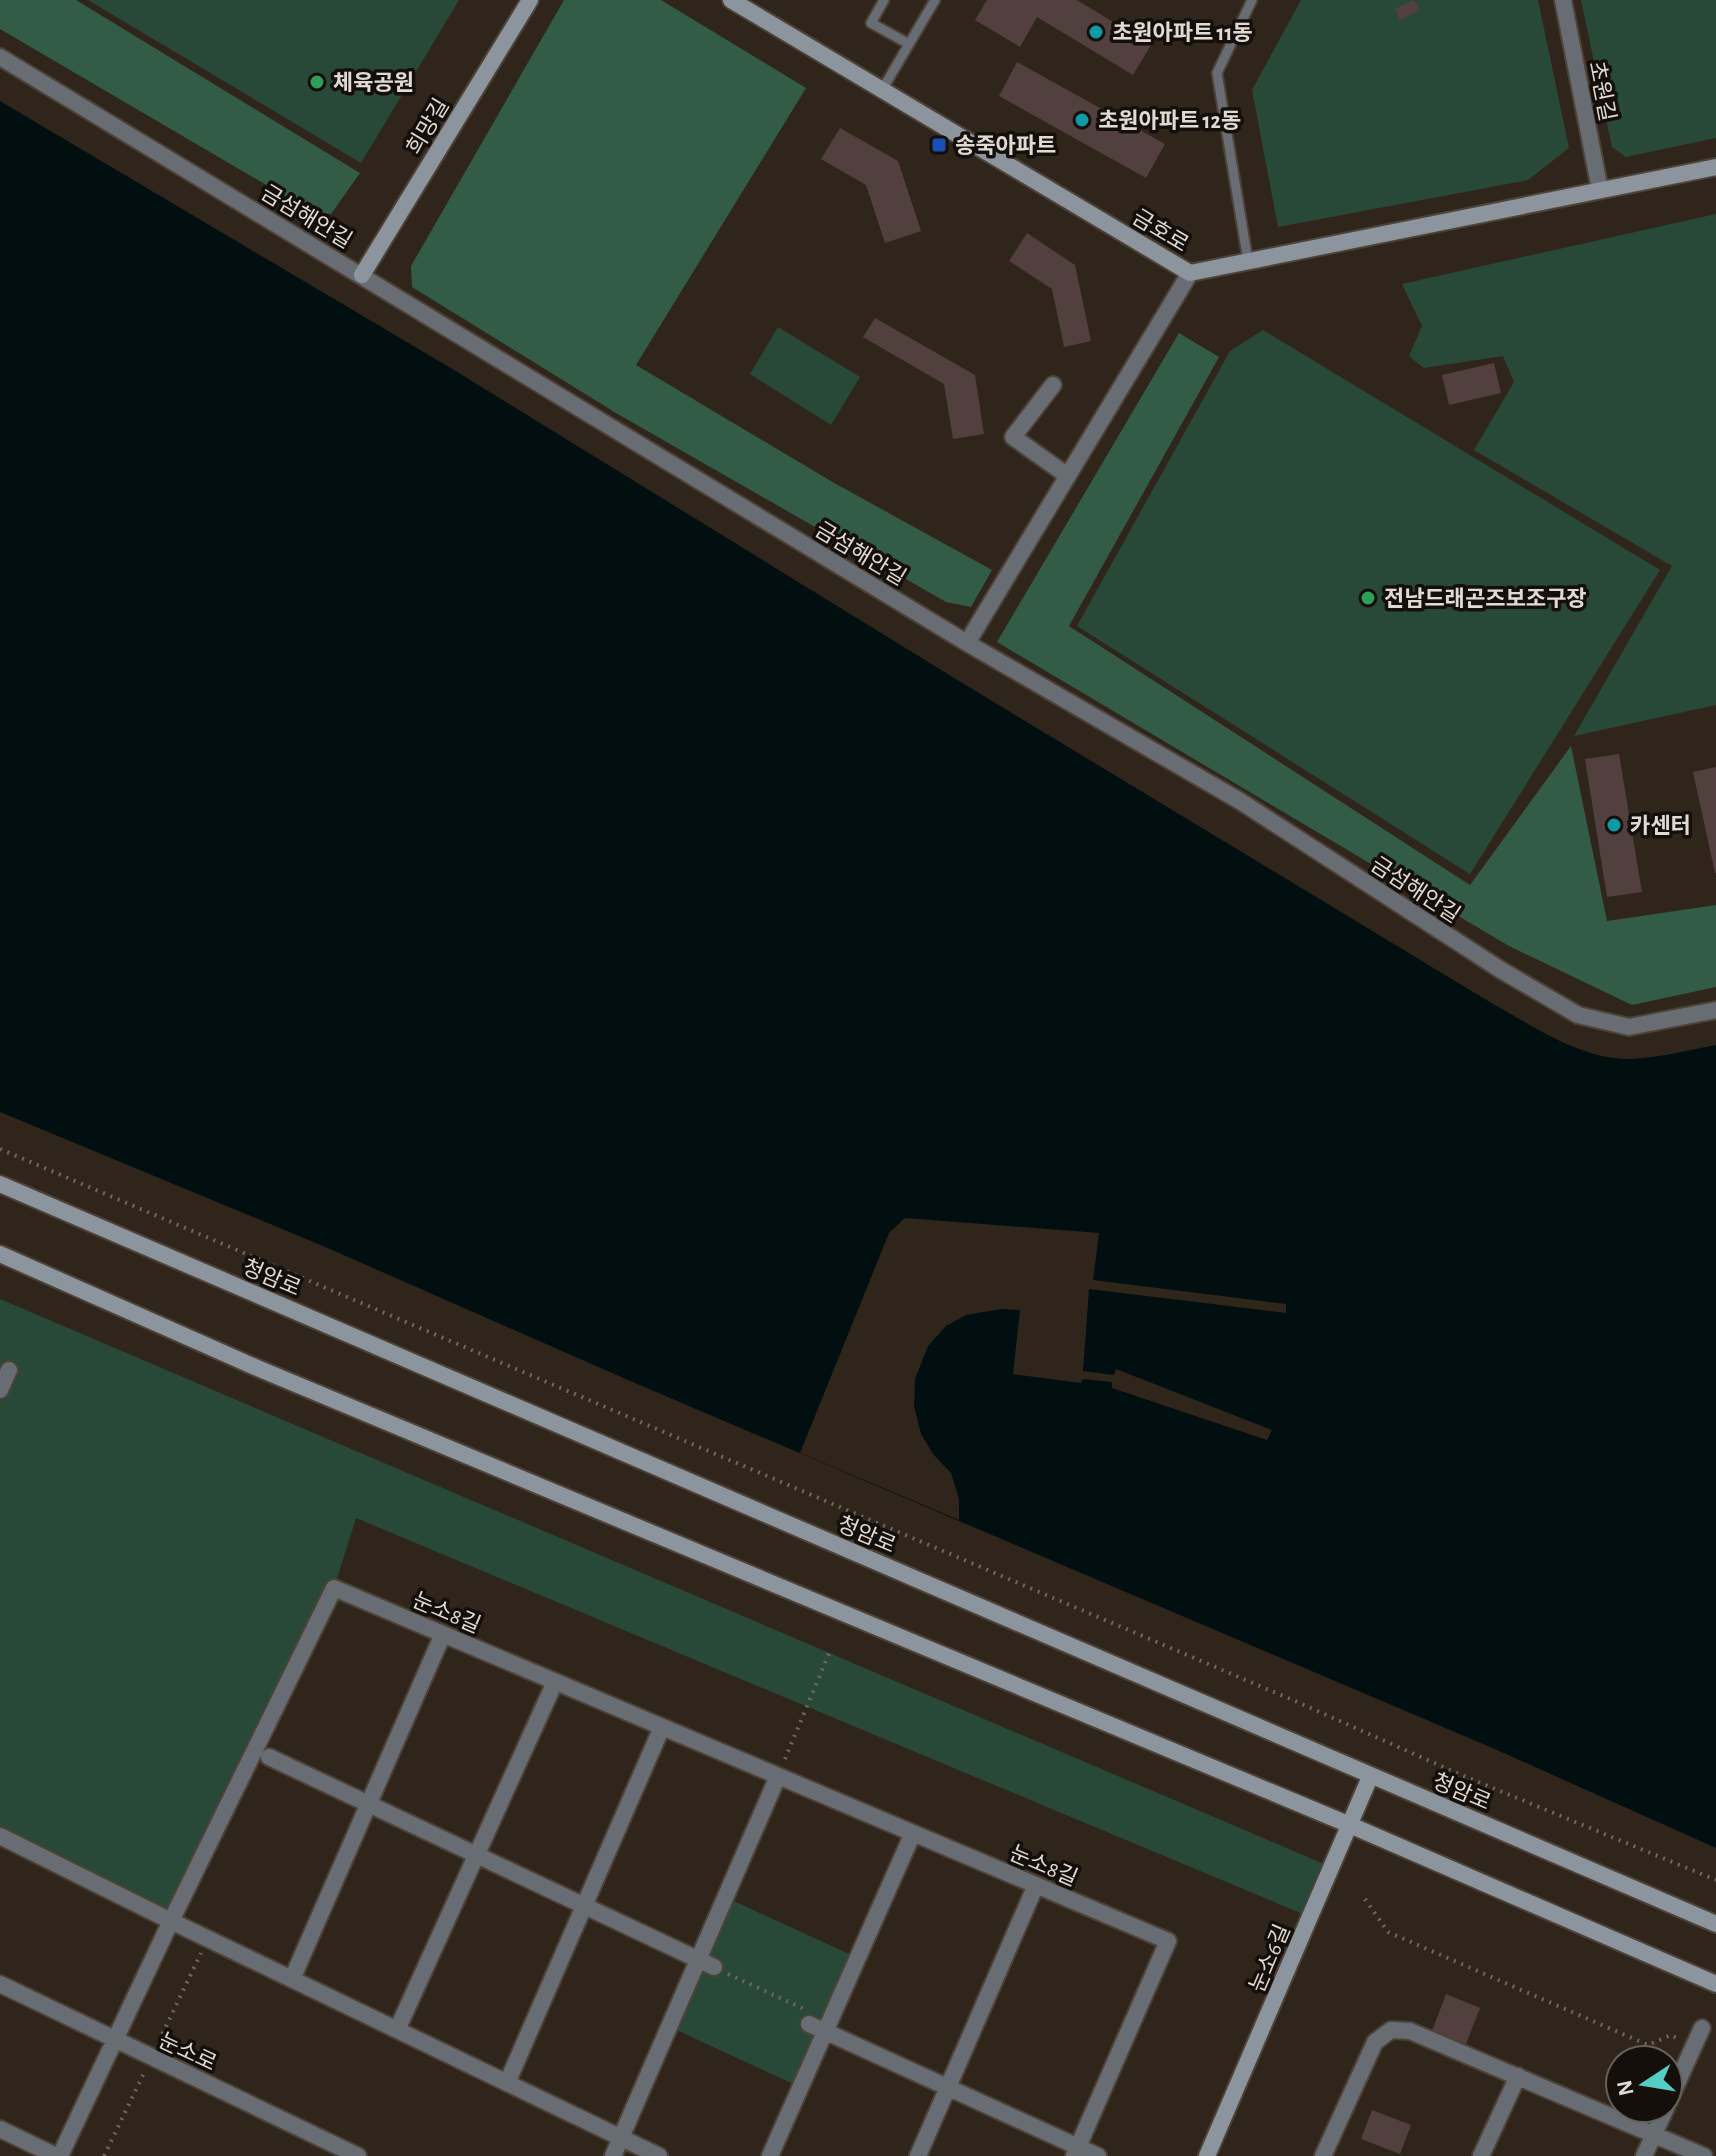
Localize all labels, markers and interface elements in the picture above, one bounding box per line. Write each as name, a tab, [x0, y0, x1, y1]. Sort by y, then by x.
place label: 초원아파트 11동	[1112, 21, 1253, 44]
marker: 초원아파트 11동	[1087, 23, 1105, 41]
street label: 초원길	[1585, 59, 1620, 123]
place label: 체육공원	[333, 71, 414, 94]
marker: 체육공원	[308, 73, 326, 91]
street label: 희망길	[402, 94, 453, 158]
place label: 초원아파트 12동	[1098, 109, 1241, 132]
marker: 초원아파트 12동	[1073, 111, 1091, 129]
place label: 송죽아파트	[955, 134, 1056, 157]
marker: 송죽아파트	[930, 136, 948, 154]
street label: 금섬해안길	[257, 181, 356, 252]
street label: 금호로	[1129, 206, 1192, 256]
street label: 금섬해안길	[811, 518, 910, 589]
place label: 전남드래곤즈보조구장	[1384, 587, 1586, 610]
marker: 전남드래곤즈보조구장	[1359, 589, 1377, 607]
place label: 카센터	[1630, 814, 1691, 837]
marker: 카센터	[1605, 816, 1623, 834]
street label: 금섬해안길	[1367, 852, 1464, 927]
street label: 청암로	[239, 1255, 304, 1300]
street label: 청암로	[834, 1512, 899, 1557]
street label: 눈소8길	[410, 1588, 484, 1637]
street label: 청암로	[1429, 1769, 1494, 1814]
street label: 눈소8길	[1007, 1841, 1081, 1890]
street label: 눈소6길	[1245, 1921, 1294, 1995]
street label: 눈소로	[155, 2029, 220, 2075]
north arrow	[1604, 2044, 1684, 2124]
text: N	[1613, 2078, 1638, 2098]

